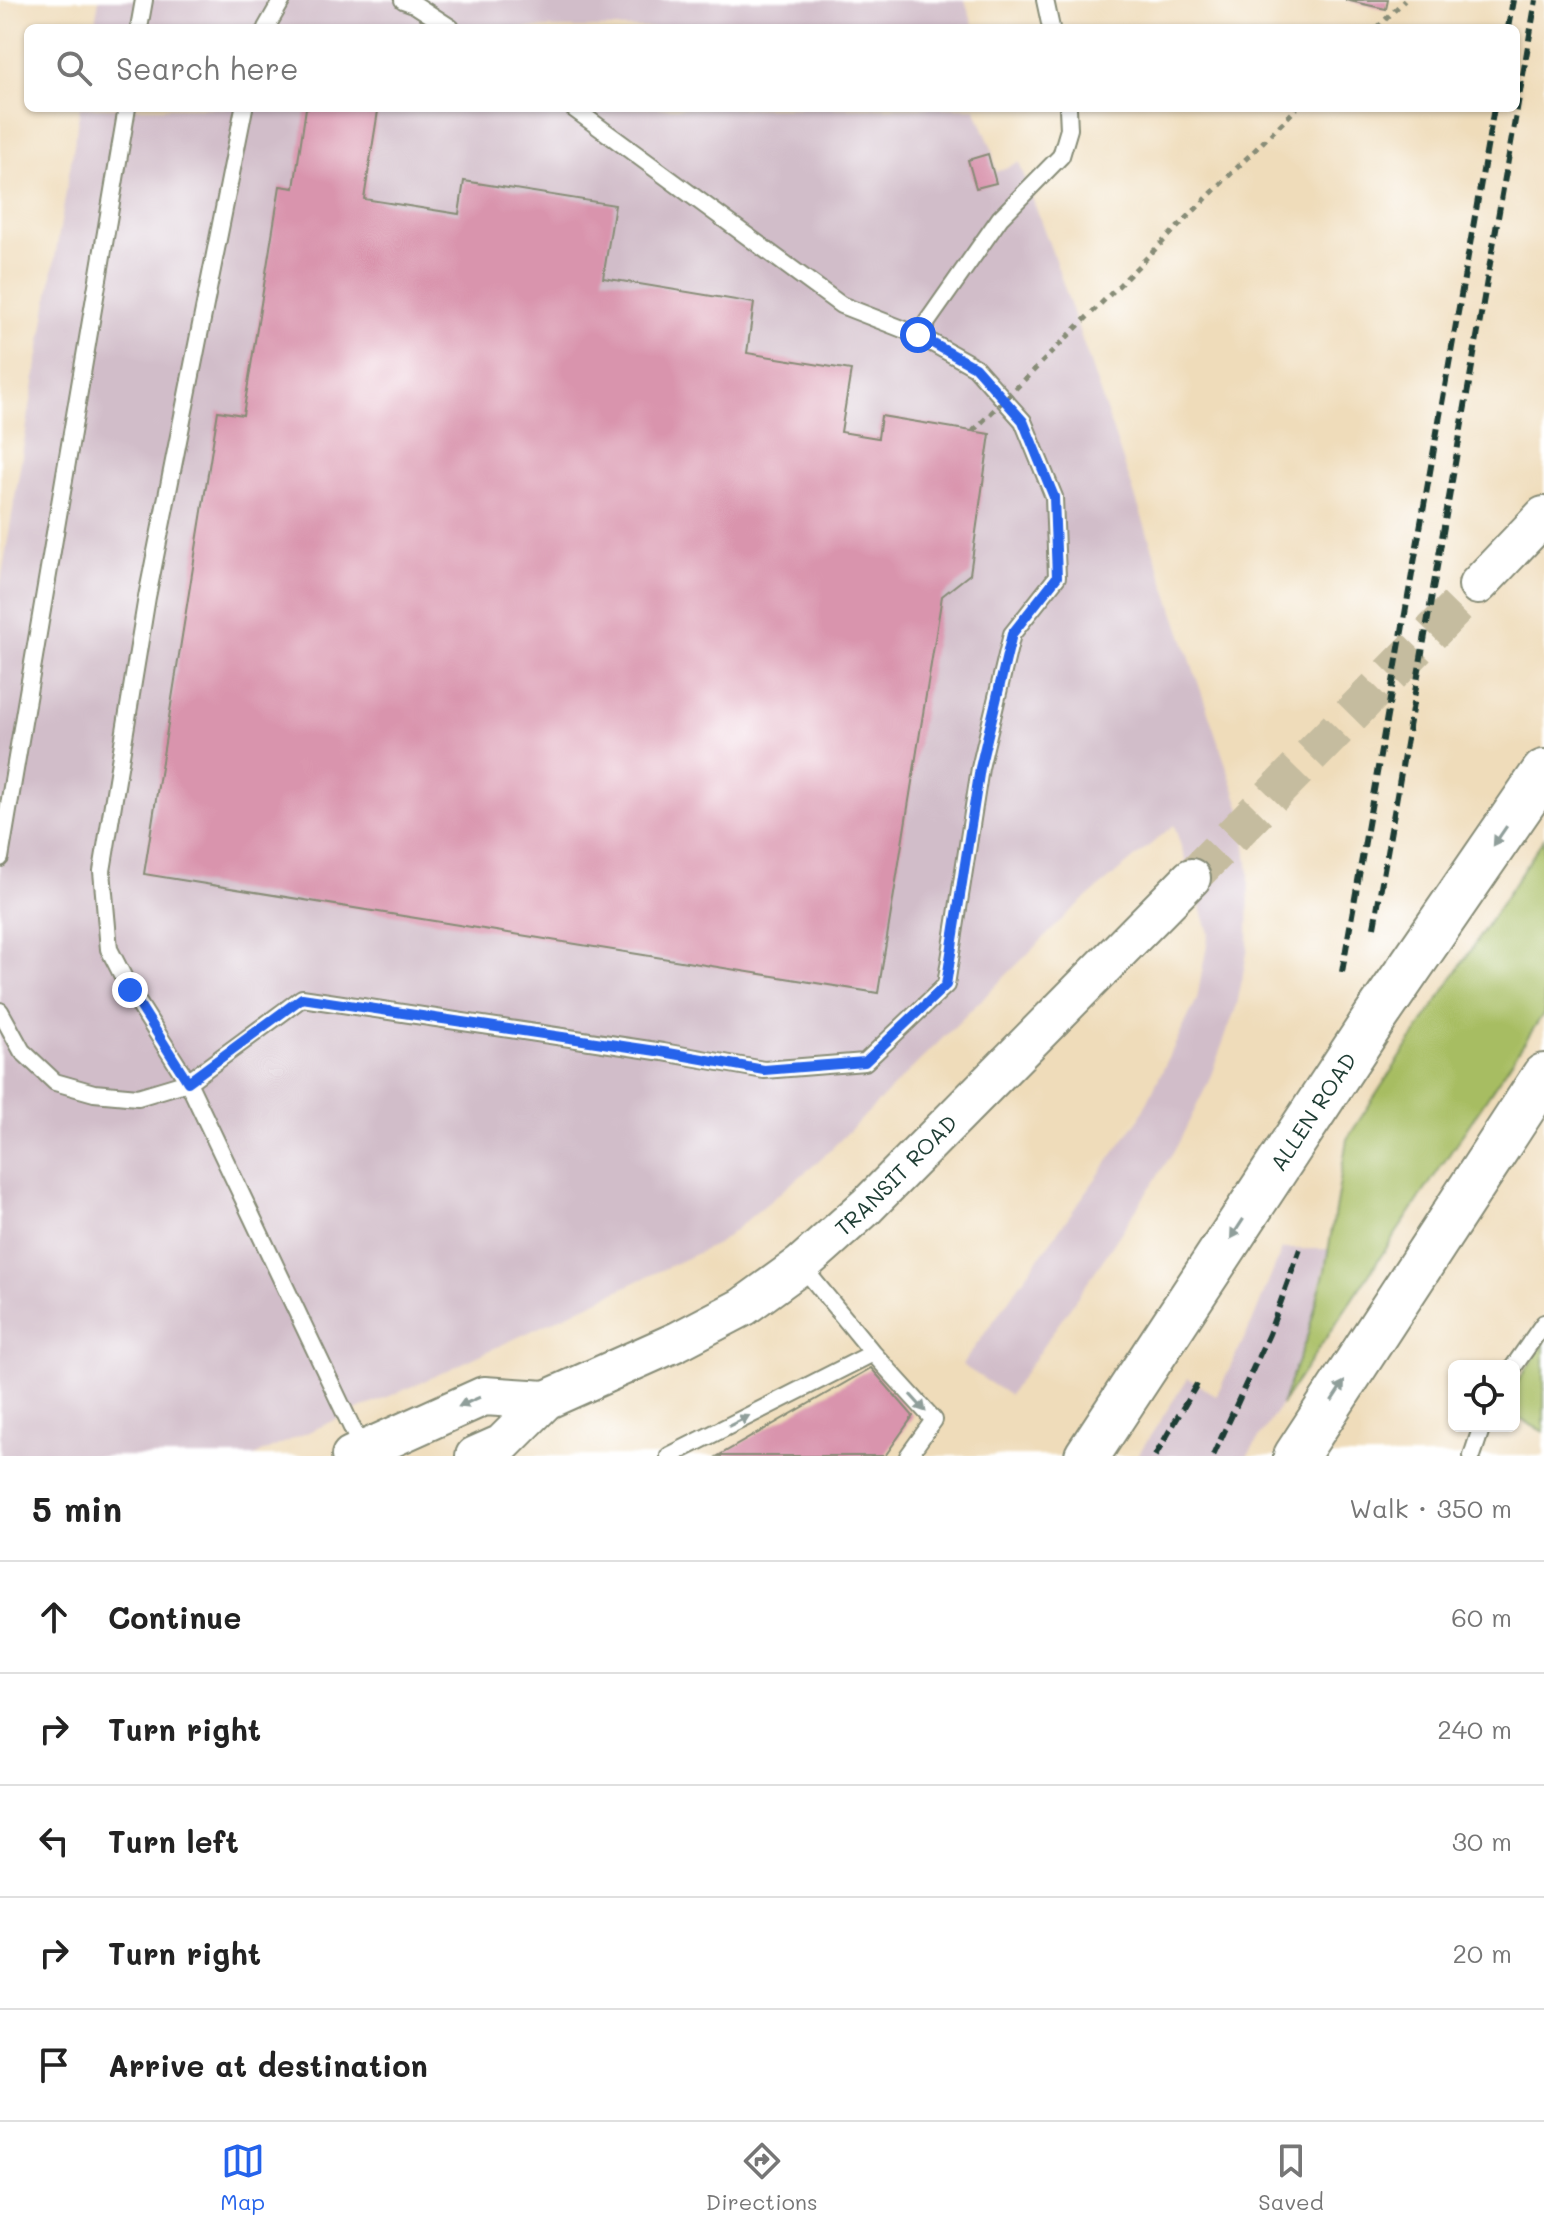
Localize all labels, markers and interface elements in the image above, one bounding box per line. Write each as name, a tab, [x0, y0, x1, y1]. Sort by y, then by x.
search box	[24, 24, 1520, 112]
icon: search	[52, 46, 96, 90]
text: Search here	[116, 48, 299, 88]
route start	[900, 317, 936, 353]
one-way arrow	[1493, 825, 1508, 847]
route end	[112, 972, 148, 1008]
street label: ALLEN ROAD	[1263, 1047, 1362, 1176]
street label: TRANSIT ROAD	[828, 1108, 963, 1242]
one-way arrow	[1230, 1218, 1245, 1239]
map controls	[1448, 1360, 1520, 1432]
button: locate	[1448, 1360, 1520, 1432]
one-way arrow	[1331, 1380, 1346, 1401]
one-way arrow	[909, 1393, 927, 1413]
one-way arrow	[457, 1396, 481, 1409]
one-way arrow	[727, 1414, 750, 1428]
text: 5 min	[32, 1486, 122, 1531]
text: Walk · 350 m	[1349, 1491, 1512, 1525]
icon: ahead	[32, 1595, 76, 1639]
text: Continue	[108, 1597, 241, 1637]
text: 60 m	[1451, 1600, 1512, 1634]
icon: right	[32, 1707, 76, 1751]
text: Turn right	[108, 1709, 261, 1749]
text: 240 m	[1437, 1712, 1512, 1746]
icon: left	[32, 1819, 76, 1863]
text: Turn left	[108, 1821, 239, 1861]
text: 30 m	[1452, 1824, 1512, 1858]
icon: right	[32, 1931, 76, 1975]
text: Turn right	[108, 1933, 261, 1973]
text: 20 m	[1452, 1936, 1512, 1970]
icon: arrive	[32, 2043, 76, 2087]
text: Arrive at destination	[108, 2045, 428, 2085]
tab: Map	[220, 2139, 265, 2216]
tab: Directions	[706, 2139, 818, 2216]
tab: Saved	[1258, 2139, 1324, 2216]

